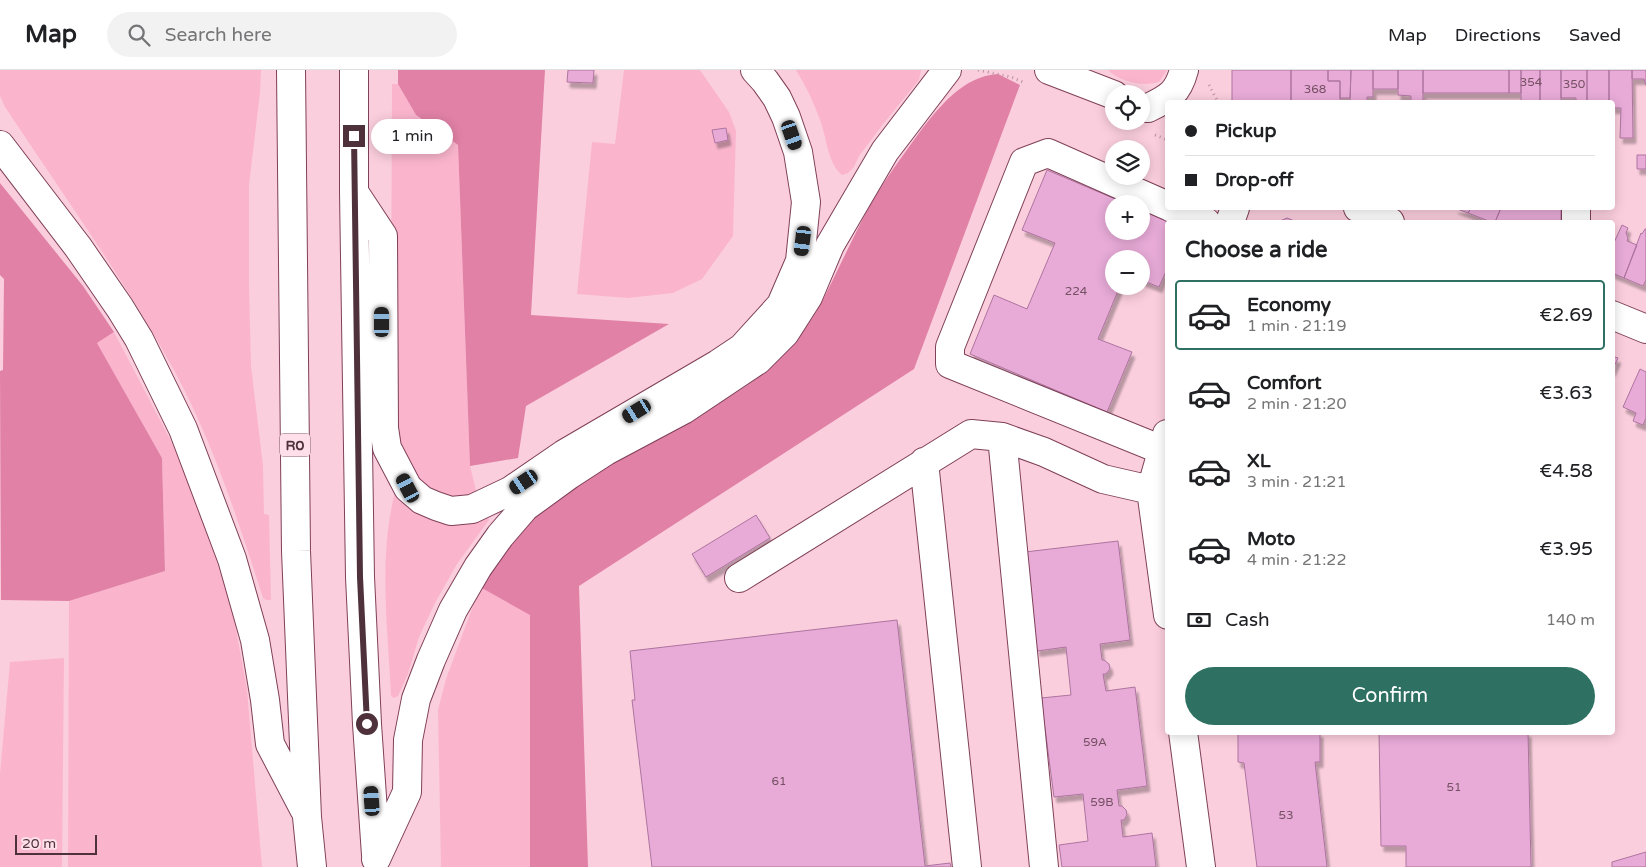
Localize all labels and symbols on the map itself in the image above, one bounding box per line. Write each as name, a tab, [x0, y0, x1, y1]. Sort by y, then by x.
house number: 354	[1520, 75, 1543, 89]
house number: 350	[1563, 77, 1586, 91]
house number: 368	[1304, 82, 1326, 96]
callout: 1 min	[372, 118, 454, 154]
car	[780, 118, 803, 152]
route end	[343, 125, 365, 147]
car	[793, 225, 812, 257]
house number: 224	[1065, 284, 1088, 298]
car	[374, 307, 389, 337]
car	[620, 397, 653, 425]
road number: R0	[280, 434, 310, 456]
car	[507, 467, 540, 497]
car	[394, 471, 421, 505]
route start	[356, 713, 378, 735]
house number: 59A	[1083, 735, 1107, 749]
house number: 61	[771, 774, 787, 788]
house number: 51	[1446, 780, 1462, 794]
car	[363, 786, 380, 816]
house number: 59B	[1090, 795, 1114, 809]
house number: 53	[1278, 808, 1294, 822]
scale bar	[15, 832, 98, 855]

